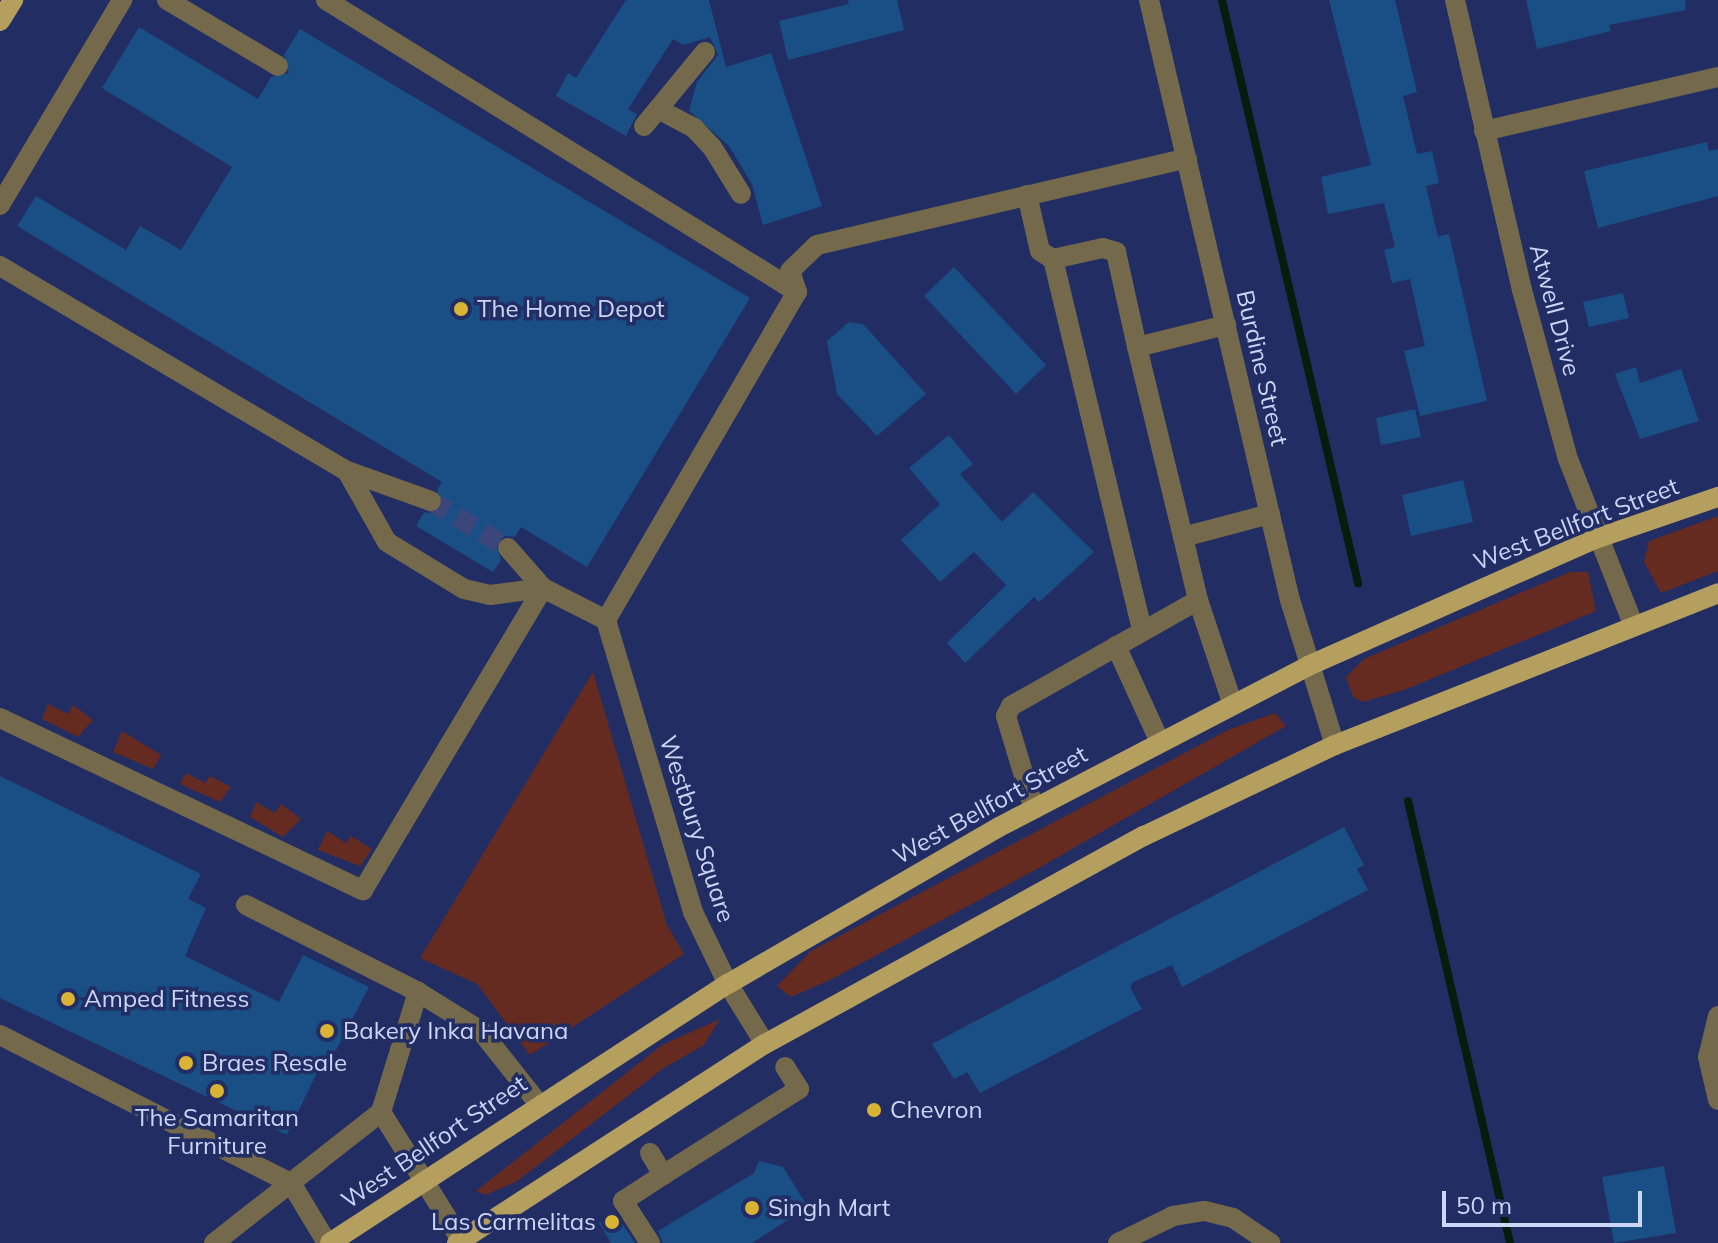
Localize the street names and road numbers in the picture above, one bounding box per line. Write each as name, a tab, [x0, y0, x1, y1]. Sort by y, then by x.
street label: Atwell Drive	[1524, 241, 1586, 379]
street label: Burdine Street	[1230, 287, 1294, 449]
street label: West Bellfort Street	[1469, 472, 1683, 576]
street label: Westbury Square	[653, 732, 741, 926]
street label: West Bellfort Street	[888, 740, 1092, 870]
street label: West Bellfort Street	[336, 1069, 532, 1215]

